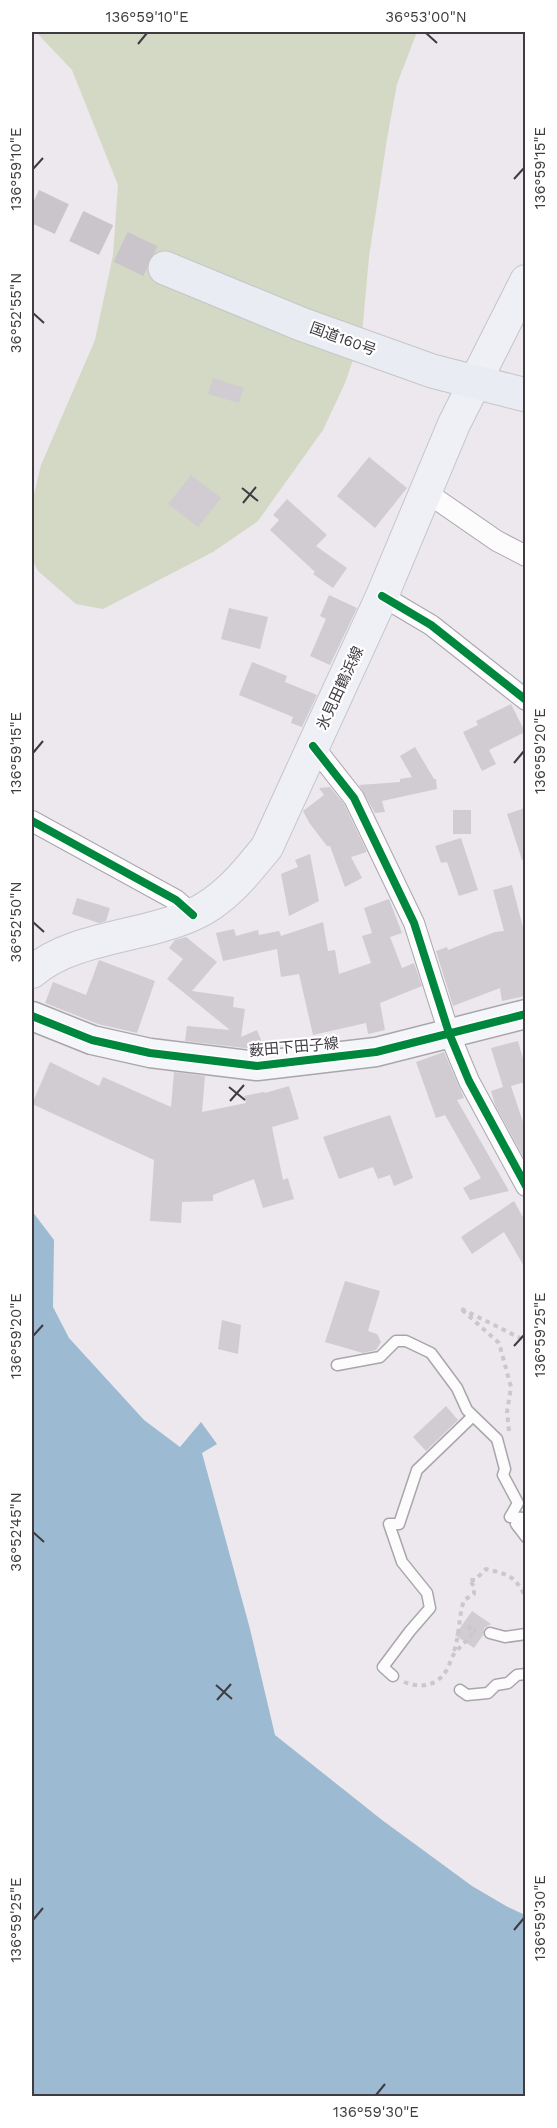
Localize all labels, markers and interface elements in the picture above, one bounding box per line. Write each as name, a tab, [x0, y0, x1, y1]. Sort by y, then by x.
text: 136°59'10"E	[106, 8, 188, 26]
text: 36°53'00"N	[385, 8, 467, 26]
text: 136°59'15"E	[531, 127, 549, 209]
text: 136°59'10"E	[7, 128, 25, 210]
text: 36°52'55"N	[7, 273, 25, 353]
street label: 国道160号	[307, 319, 379, 359]
street label: 氷見田鶴浜線	[313, 643, 367, 733]
text: 136°59'20"E	[531, 708, 549, 794]
text: 136°59'15"E	[7, 712, 25, 794]
text: 36°52'50"N	[7, 882, 25, 962]
street label: 薮田下田子線	[248, 1034, 340, 1060]
text: 136°59'25"E	[531, 1292, 549, 1378]
text: 136°59'20"E	[7, 1293, 25, 1379]
text: 36°52'45"N	[7, 1492, 25, 1572]
text: 136°59'30"E	[531, 1875, 549, 1961]
text: 136°59'25"E	[7, 1877, 25, 1963]
text: 136°59'30"E	[333, 2103, 419, 2121]

